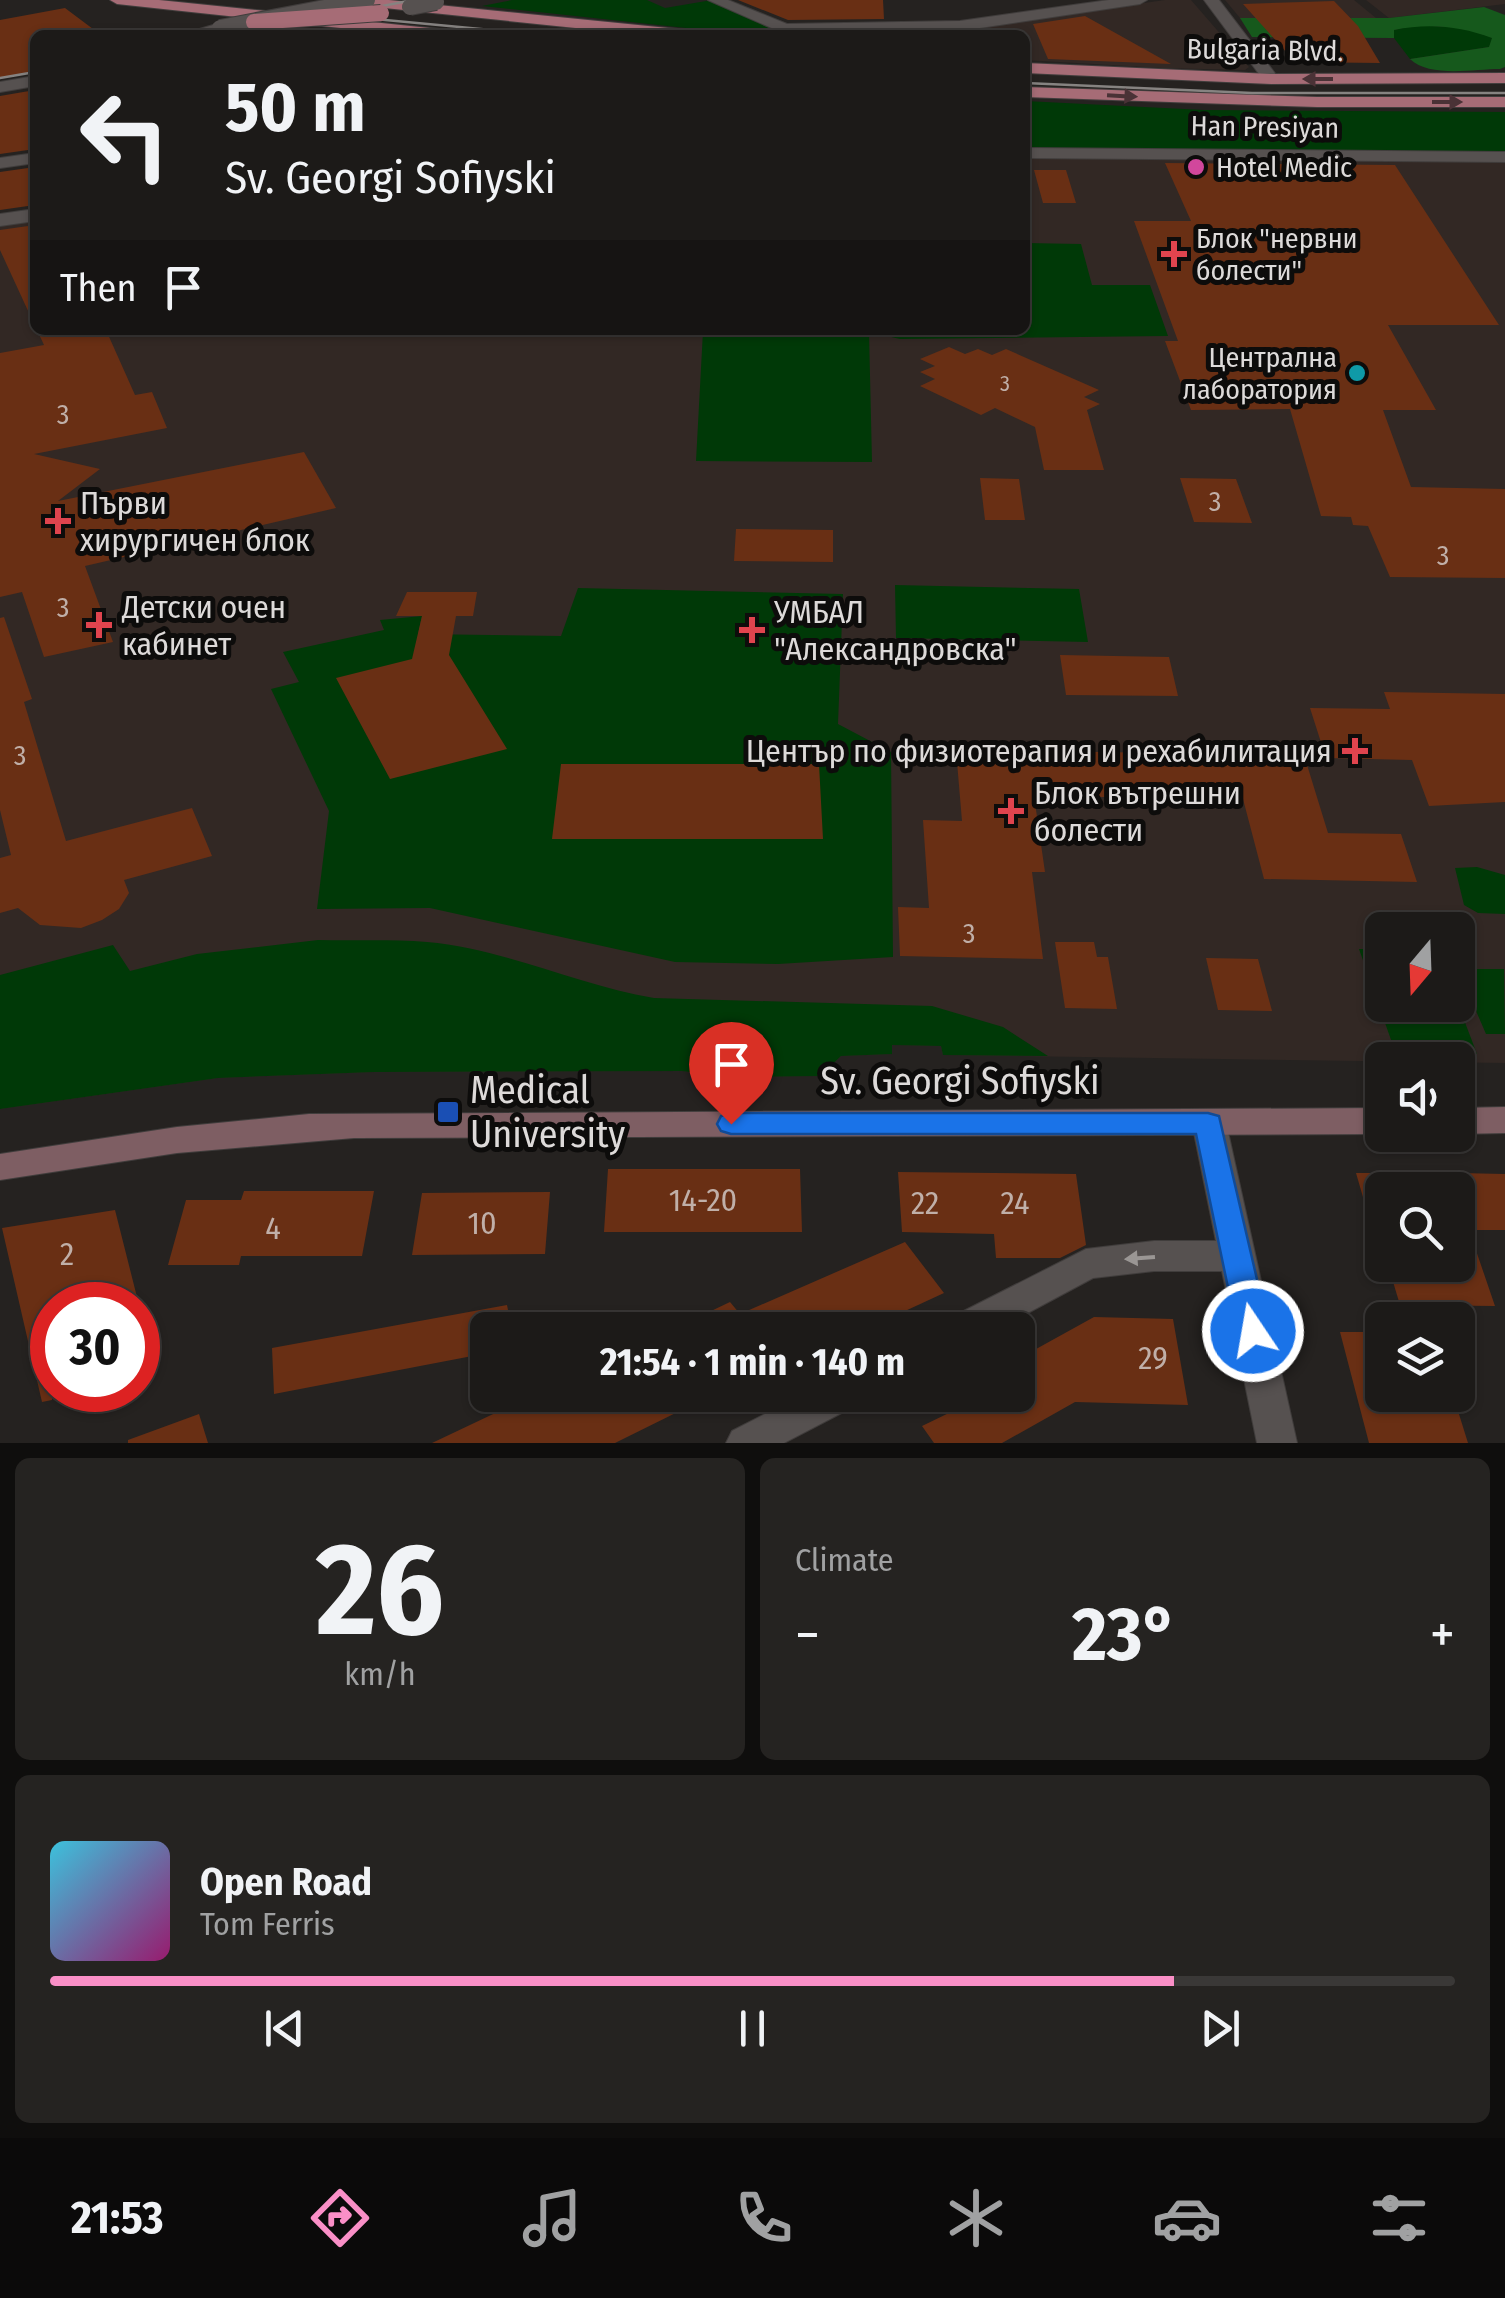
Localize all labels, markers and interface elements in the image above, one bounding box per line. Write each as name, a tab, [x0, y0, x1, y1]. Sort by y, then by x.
street label: Bulgaria Blvd.	[1186, 32, 1344, 68]
text: 50 m	[225, 66, 366, 150]
icon: left	[60, 70, 190, 200]
one-way arrow	[1302, 71, 1334, 87]
one-way arrow	[1107, 89, 1139, 105]
one-way arrow	[1432, 94, 1464, 110]
street label: Han Presiyan	[1190, 109, 1340, 145]
text: Sv. Georgi Sofiyski	[225, 151, 556, 205]
place label: Hotel Medic	[1216, 151, 1352, 184]
marker: Hotel Medic	[1185, 156, 1207, 178]
place label: Блок "нервни болести"	[1196, 222, 1358, 287]
marker: Блок "нервни болести"	[1161, 241, 1187, 267]
icon: arrive	[156, 260, 211, 315]
text: Then	[60, 265, 136, 311]
place label: Централна лаборатория	[1183, 341, 1337, 406]
marker: Централна лаборатория	[1346, 362, 1368, 384]
house number: 3	[1000, 370, 1010, 397]
house number: 3	[57, 398, 69, 431]
place label: Първи хирургичен блок	[80, 484, 310, 559]
house number: 3	[1209, 485, 1221, 518]
marker: Първи хирургичен блок	[45, 508, 71, 534]
house number: 3	[1437, 539, 1449, 572]
place label: Детски очен кабинет	[121, 588, 286, 663]
house number: 3	[57, 591, 69, 624]
place label: УМБАЛ "Александровска"	[773, 593, 1017, 668]
marker: Детски очен кабинет	[86, 612, 112, 638]
marker: УМБАЛ "Александровска"	[739, 617, 765, 643]
place label: Център по физиотерапия и рехабилитация	[746, 732, 1332, 770]
marker: Център по физиотерапия и рехабилитация	[1342, 738, 1368, 764]
house number: 3	[14, 739, 26, 772]
place label: Блок вътрешни болести	[1034, 774, 1241, 849]
marker: Блок вътрешни болести	[998, 798, 1024, 824]
north arrow	[1365, 912, 1475, 1022]
map controls	[1365, 912, 1475, 1412]
house number: 3	[963, 917, 975, 950]
pin	[689, 1022, 774, 1125]
icon: arrive	[704, 1037, 759, 1092]
button: sound	[1365, 1042, 1475, 1152]
street label: Sv. Georgi Sofiyski	[820, 1058, 1100, 1104]
place label: Medical University	[470, 1067, 625, 1157]
marker: Medical University	[435, 1099, 461, 1125]
button: search	[1365, 1172, 1475, 1282]
house number: 14-20	[669, 1181, 737, 1219]
house number: 22	[911, 1184, 939, 1222]
house number: 24	[1001, 1184, 1029, 1222]
house number: 10	[467, 1204, 497, 1242]
house number: 4	[265, 1209, 281, 1247]
house number: 2	[60, 1235, 74, 1273]
one-way arrow	[1123, 1250, 1155, 1266]
position arrow	[1201, 1279, 1305, 1383]
speed limit sign: 30	[30, 1282, 160, 1412]
button: layers	[1365, 1302, 1475, 1412]
text: 21:54 · 1 min · 140 m	[600, 1339, 905, 1385]
house number: 29	[1138, 1339, 1168, 1377]
text: 26	[316, 1512, 444, 1668]
text: Climate	[795, 1541, 894, 1579]
text: 23°	[1072, 1590, 1178, 1680]
text: −	[795, 1602, 820, 1668]
text: +	[1430, 1602, 1455, 1668]
text: km/h	[344, 1655, 416, 1693]
text: Open Road	[200, 1859, 372, 1905]
text: Tom Ferris	[200, 1905, 335, 1943]
icon: previous	[257, 2001, 312, 2056]
icon: pause	[725, 2001, 780, 2056]
icon: next	[1193, 2001, 1248, 2056]
icon: directions	[305, 2183, 375, 2253]
icon: music	[517, 2183, 587, 2253]
icon: phone	[729, 2183, 799, 2253]
icon: climate	[941, 2183, 1011, 2253]
icon: car	[1152, 2183, 1222, 2253]
icon: filters	[1364, 2183, 1434, 2253]
text: 21:53	[71, 2191, 164, 2245]

